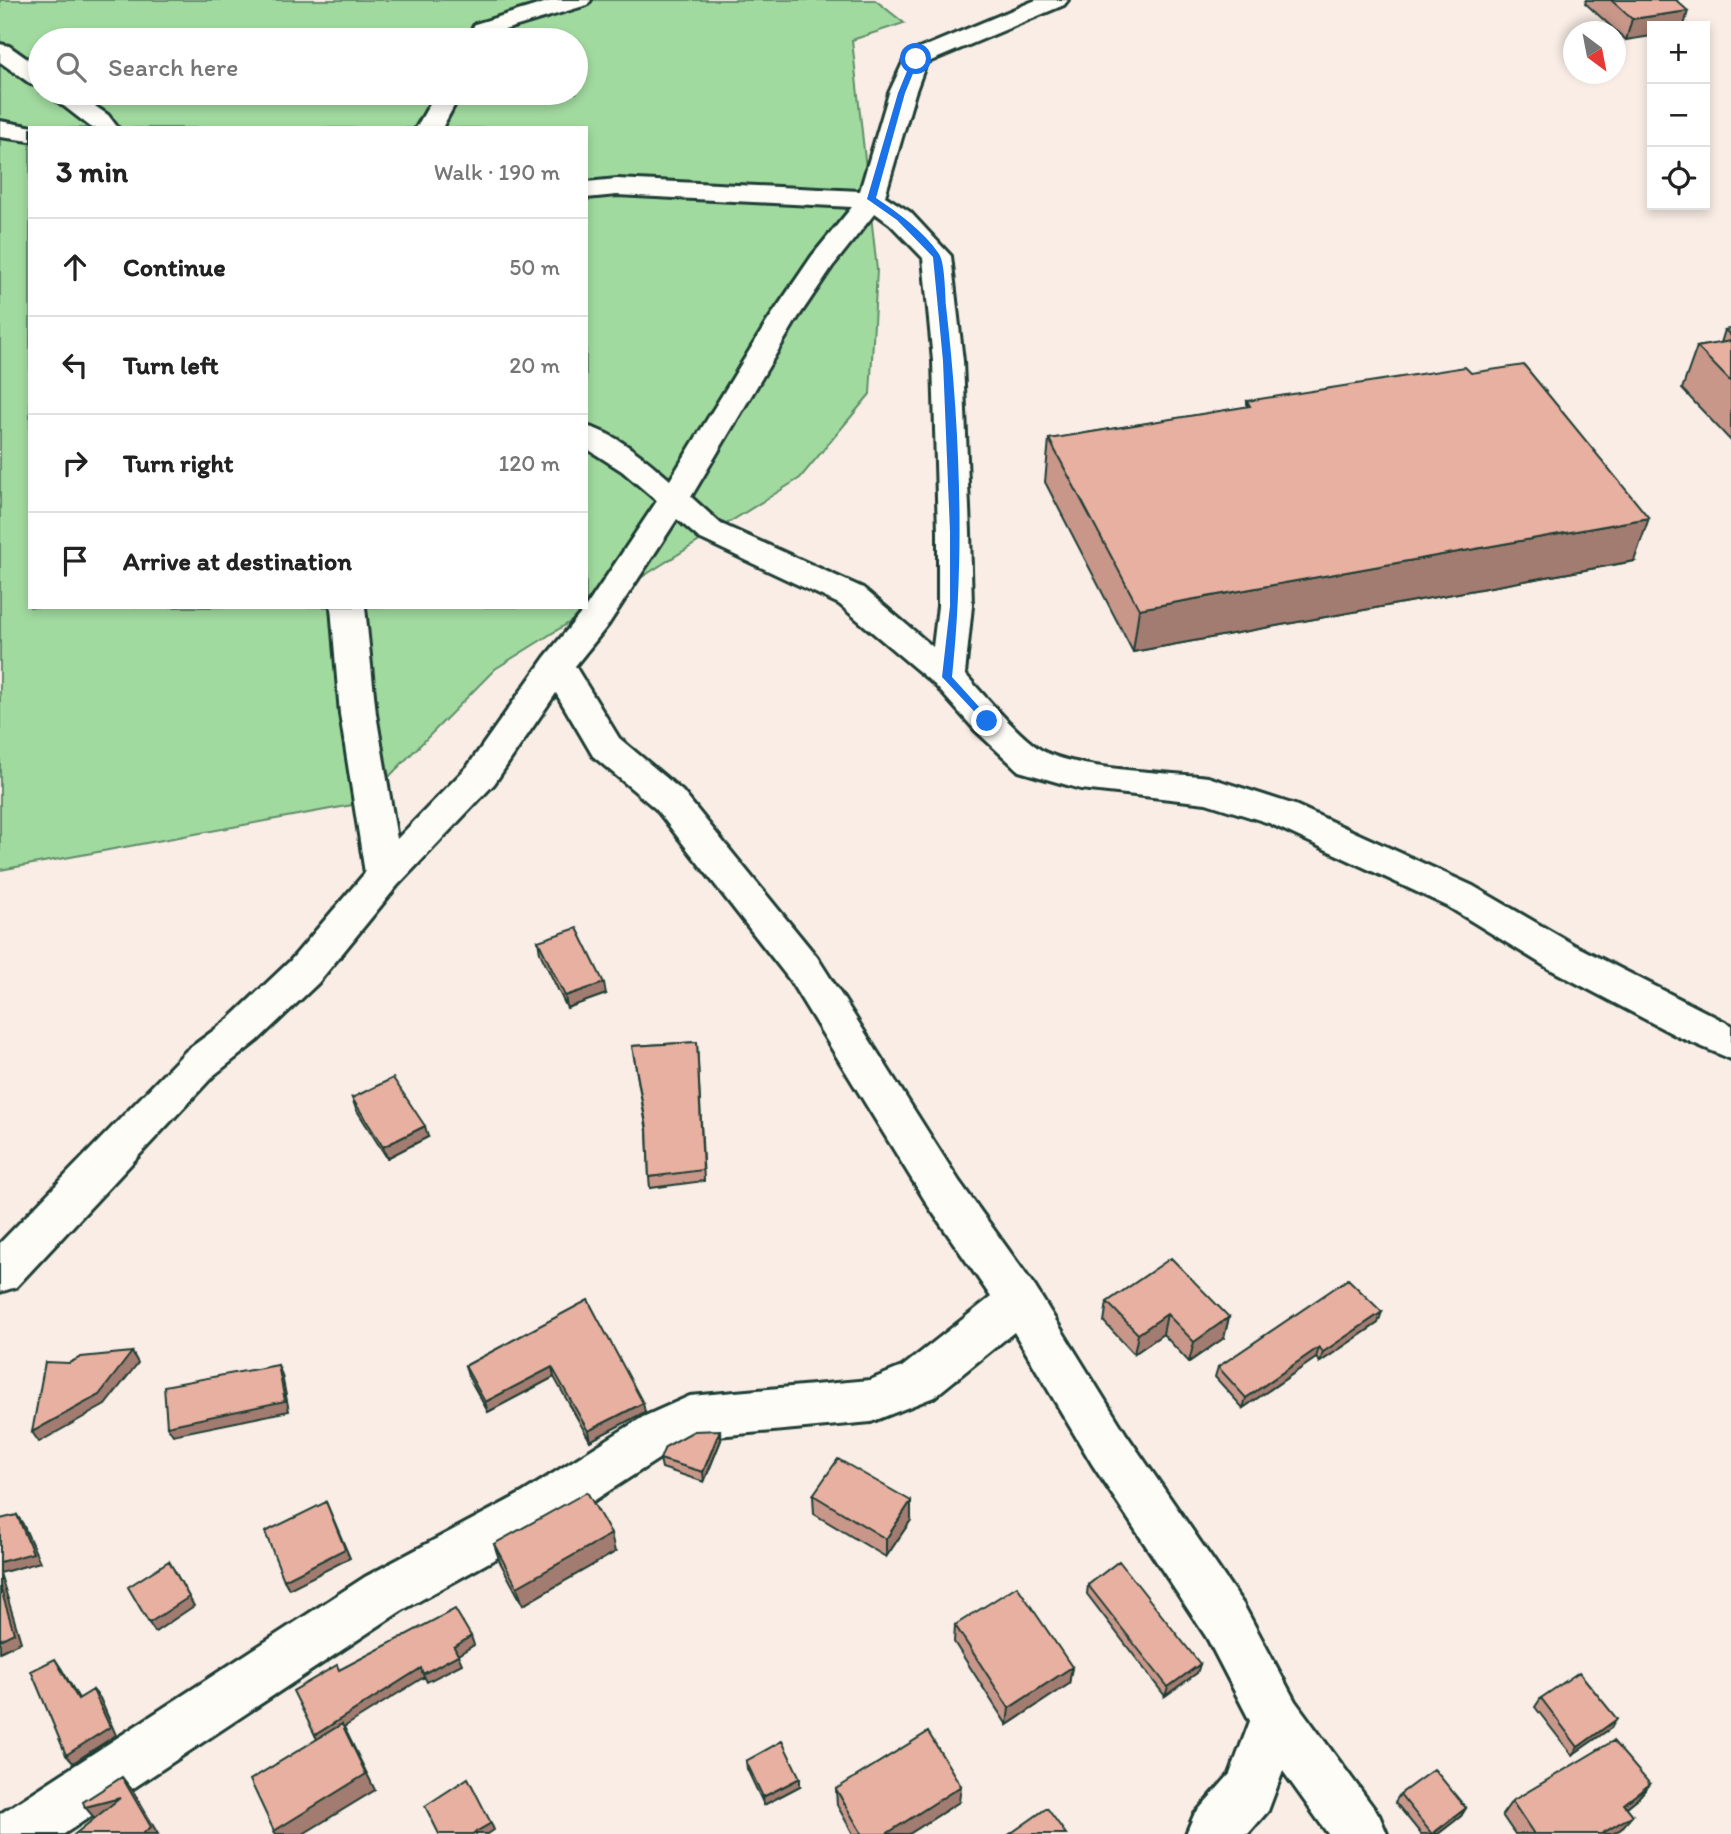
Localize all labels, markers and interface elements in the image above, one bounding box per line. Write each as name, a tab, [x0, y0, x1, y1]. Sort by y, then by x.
north arrow	[1563, 21, 1626, 84]
map controls	[1647, 21, 1710, 210]
button: +	[1647, 21, 1710, 84]
search box	[28, 28, 588, 105]
route start	[900, 43, 931, 74]
icon: search	[52, 48, 90, 86]
text: Search here	[108, 51, 238, 83]
button: −	[1647, 84, 1710, 147]
button: locate	[1647, 147, 1710, 210]
text: 3 min	[56, 153, 128, 190]
text: Walk · 190 m	[434, 158, 560, 186]
icon: ahead	[56, 248, 94, 286]
text: Continue	[123, 251, 226, 283]
text: 50 m	[509, 253, 560, 281]
icon: left	[56, 346, 94, 384]
text: Turn left	[123, 349, 219, 381]
text: 20 m	[509, 351, 560, 379]
icon: right	[56, 444, 94, 482]
text: Turn right	[123, 447, 234, 479]
text: 120 m	[499, 449, 560, 477]
icon: arrive	[56, 542, 94, 580]
text: Arrive at destination	[123, 545, 352, 577]
route end	[971, 705, 1002, 736]

